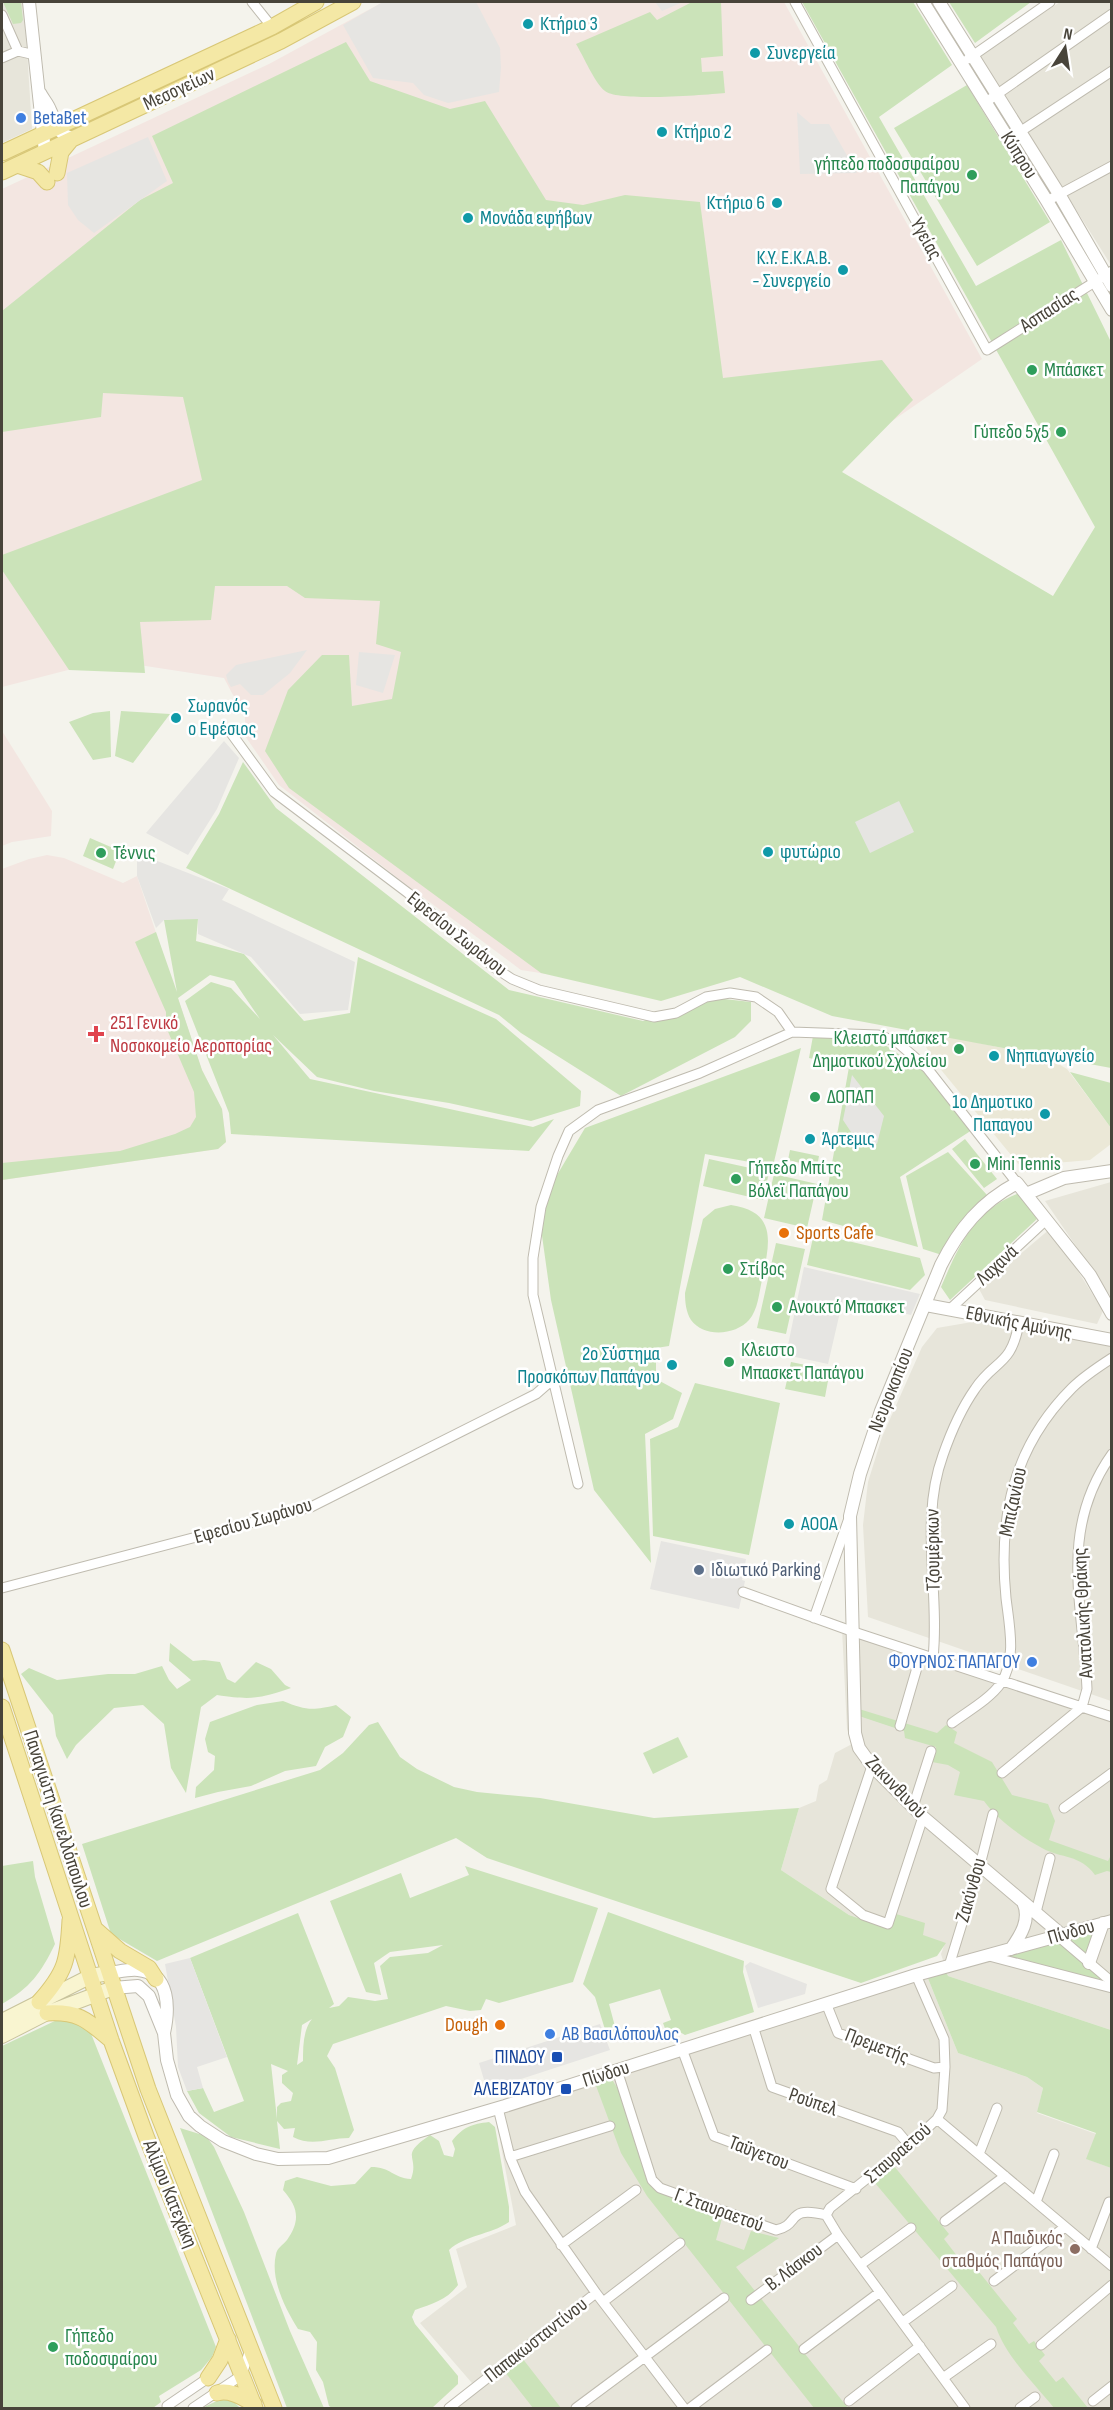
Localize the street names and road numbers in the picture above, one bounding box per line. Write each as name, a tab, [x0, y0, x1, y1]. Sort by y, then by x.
street label: Μεσογείων	[139, 62, 219, 116]
street label: Κύπρου	[995, 127, 1043, 183]
street label: Υγείας	[905, 214, 947, 264]
street label: Ασπασίας	[1014, 282, 1083, 338]
street label: Εφεσίου Σωράνου	[402, 886, 512, 982]
street label: Λαχανά	[970, 1239, 1023, 1291]
street label: Εθνικής Αμύνης	[964, 1301, 1074, 1345]
street label: Νευροκοπίου	[863, 1344, 919, 1436]
street label: Μπιζανίου	[994, 1465, 1032, 1539]
street label: Εφεσίου Σωράνου	[191, 1493, 315, 1549]
street label: Τζουμέρκων	[920, 1509, 946, 1591]
street label: Ανατολικής Θράκης	[1068, 1547, 1098, 1680]
street label: Παναγιώτη Κανελλόπουλου	[18, 1727, 98, 1911]
street label: Ζακυνθινού	[860, 1751, 932, 1823]
street label: Ζακύνθου	[950, 1855, 992, 1925]
street label: Πίνδου	[1045, 1914, 1097, 1950]
street label: Πρεμετής	[842, 2023, 912, 2069]
street label: Πίνδου	[580, 2055, 632, 2093]
street label: Ρούπελ	[785, 2083, 841, 2122]
street label: Σταυραετού	[860, 2118, 936, 2188]
street label: Ταϋγετου	[725, 2131, 793, 2175]
street label: Αλίμου Κατεχάκη	[137, 2136, 203, 2251]
street label: Γ. Σταυραετού	[671, 2183, 767, 2237]
street label: Β. Λάσκου	[761, 2238, 827, 2296]
street label: Παπακωσταντίνου	[480, 2292, 592, 2388]

